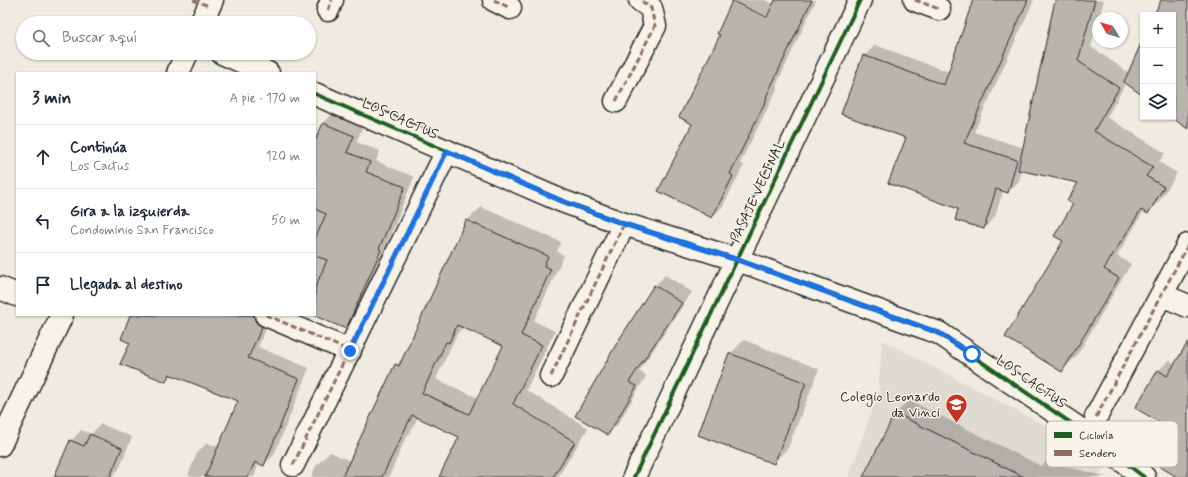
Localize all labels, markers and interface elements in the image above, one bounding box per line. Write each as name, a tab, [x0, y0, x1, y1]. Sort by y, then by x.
north arrow	[1092, 12, 1128, 48]
map controls	[1140, 12, 1176, 120]
button: +	[1140, 12, 1176, 48]
search box	[16, 16, 316, 60]
icon: search	[30, 27, 52, 49]
text: Buscar aquí	[62, 28, 137, 48]
button: −	[1140, 48, 1176, 84]
button: layers	[1140, 84, 1176, 120]
text: 3 min	[32, 87, 71, 109]
text: A pie · 170 m	[230, 90, 300, 107]
street label: LOS CACTUS	[359, 94, 441, 144]
street label: PASAJE VECINAL	[726, 136, 790, 245]
text: Continúa	[70, 138, 127, 158]
icon: ahead	[32, 146, 54, 168]
text: 120 m	[266, 148, 300, 165]
text: Los Cactus	[70, 158, 129, 175]
text: Gira a la izquierda	[70, 202, 189, 222]
icon: left	[32, 210, 54, 232]
text: 50 m	[271, 212, 300, 229]
text: Condominio San Francisco	[70, 222, 214, 239]
icon: arrive	[32, 274, 54, 296]
text: Llegada al destino	[70, 275, 183, 295]
route end	[341, 342, 359, 360]
route start	[963, 345, 981, 363]
street label: LOS CACTUS	[992, 351, 1070, 413]
place label: Colegio Leonardo da Vinci	[840, 388, 940, 422]
school or university icon: Colegio Leonardo da Vinci	[943, 392, 969, 425]
legend	[1046, 421, 1178, 467]
text: Ciclovía	[1079, 429, 1114, 443]
text: Sendero	[1079, 447, 1116, 461]

